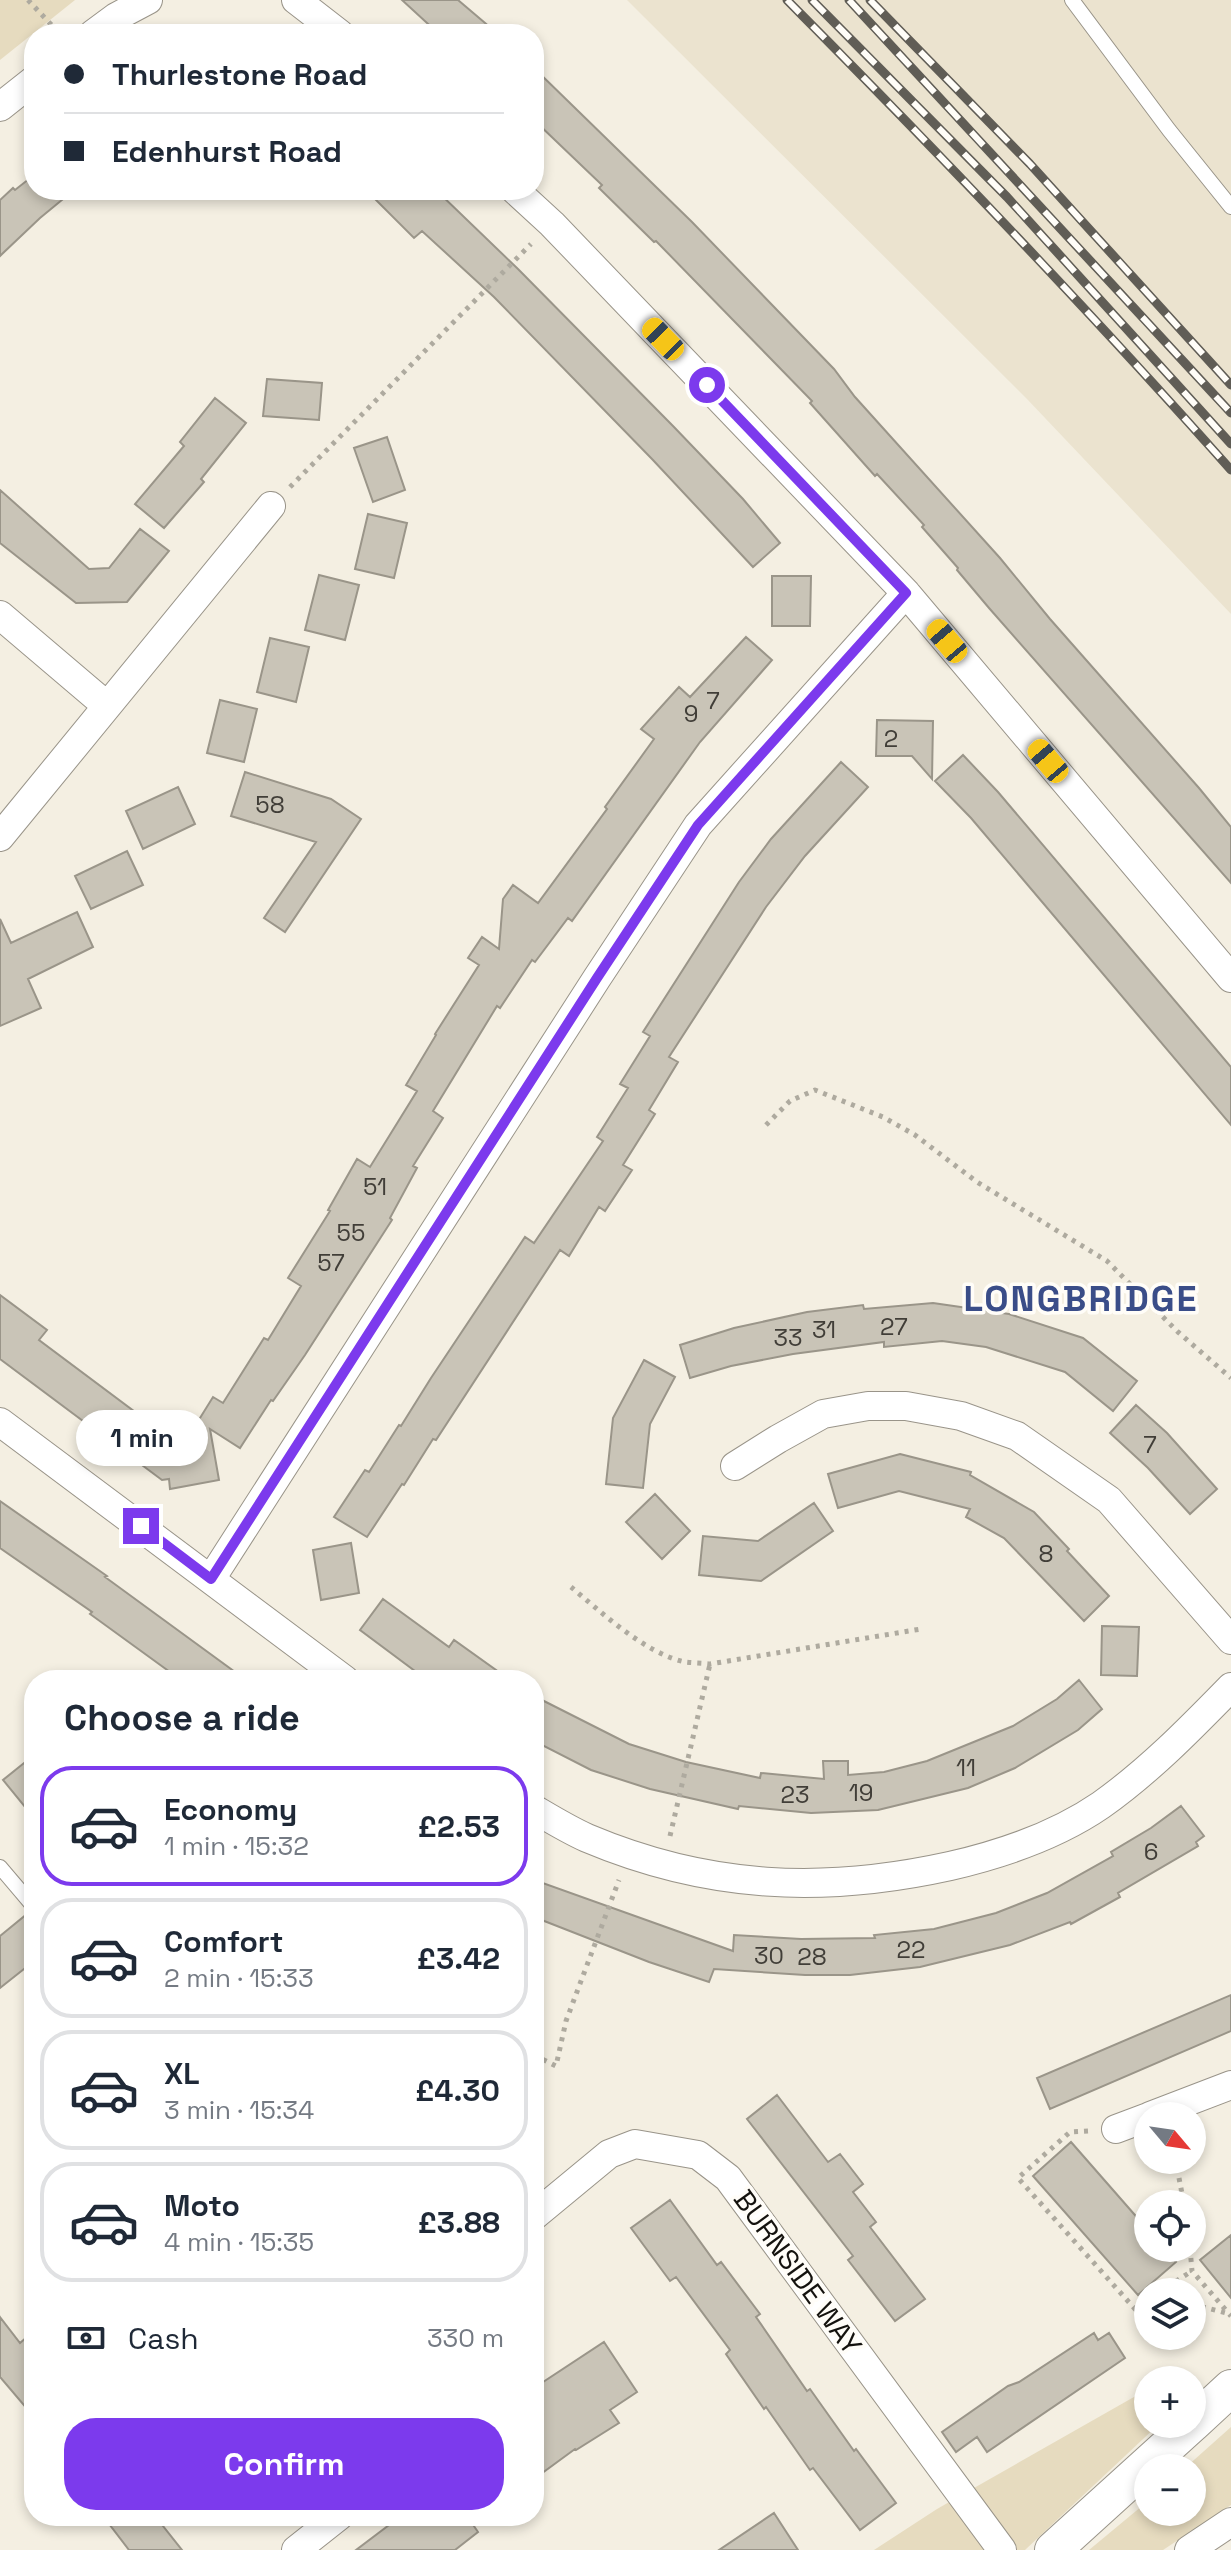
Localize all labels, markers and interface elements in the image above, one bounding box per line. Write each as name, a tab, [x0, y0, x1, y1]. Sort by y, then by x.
text: Thurlestone Road	[112, 55, 367, 94]
text: Edenhurst Road	[112, 132, 342, 171]
car	[638, 313, 688, 365]
route start	[689, 367, 725, 403]
car	[922, 615, 972, 667]
house number: 7	[706, 685, 720, 716]
house number: 9	[684, 698, 698, 729]
house number: 2	[884, 723, 898, 754]
car	[1023, 735, 1073, 787]
house number: 58	[255, 789, 285, 820]
house number: 51	[363, 1171, 387, 1202]
house number: 55	[337, 1217, 365, 1248]
house number: 57	[317, 1247, 345, 1278]
district label: LONGBRIDGE	[964, 1276, 1198, 1322]
house number: 27	[880, 1311, 908, 1342]
house number: 31	[812, 1314, 836, 1345]
house number: 33	[774, 1322, 803, 1353]
callout: 1 min	[75, 1410, 207, 1466]
text: 1 min	[110, 1421, 174, 1455]
house number: 7	[1143, 1429, 1157, 1460]
route end	[123, 1508, 159, 1544]
house number: 8	[1039, 1538, 1053, 1569]
text: Choose a ride	[64, 1695, 300, 1741]
house number: 11	[956, 1752, 976, 1783]
house number: 19	[849, 1777, 873, 1808]
house number: 23	[781, 1779, 809, 1810]
icon: car	[68, 1790, 140, 1862]
text: Economy	[164, 1790, 297, 1829]
text: £2.53	[418, 1807, 500, 1846]
text: 1 min · 15:32	[164, 1829, 309, 1863]
house number: 6	[1144, 1836, 1158, 1867]
icon: car	[68, 1922, 140, 1994]
text: Comfort	[164, 1922, 283, 1961]
house number: 22	[897, 1934, 925, 1965]
text: £3.42	[417, 1939, 500, 1978]
house number: 30	[754, 1940, 784, 1971]
house number: 28	[797, 1941, 827, 1972]
text: 2 min · 15:33	[164, 1961, 314, 1995]
icon: car	[68, 2054, 140, 2126]
text: XL	[164, 2054, 200, 2093]
text: £4.30	[415, 2071, 500, 2110]
text: 3 min · 15:34	[164, 2093, 314, 2127]
north arrow	[1134, 2102, 1206, 2174]
map controls	[1134, 2102, 1206, 2526]
street label: BURNSIDE WAY	[726, 2183, 870, 2361]
icon: car	[68, 2186, 140, 2258]
text: Moto	[164, 2186, 240, 2225]
button: locate	[1134, 2190, 1206, 2262]
text: £3.88	[418, 2203, 500, 2242]
text: 4 min · 15:35	[164, 2225, 314, 2259]
button: layers	[1134, 2278, 1206, 2350]
icon: cash	[64, 2316, 108, 2360]
text: Cash	[128, 2319, 199, 2358]
text: 330 m	[427, 2321, 504, 2355]
button: +	[1134, 2366, 1206, 2438]
button: Confirm	[64, 2418, 504, 2510]
button: −	[1134, 2454, 1206, 2526]

